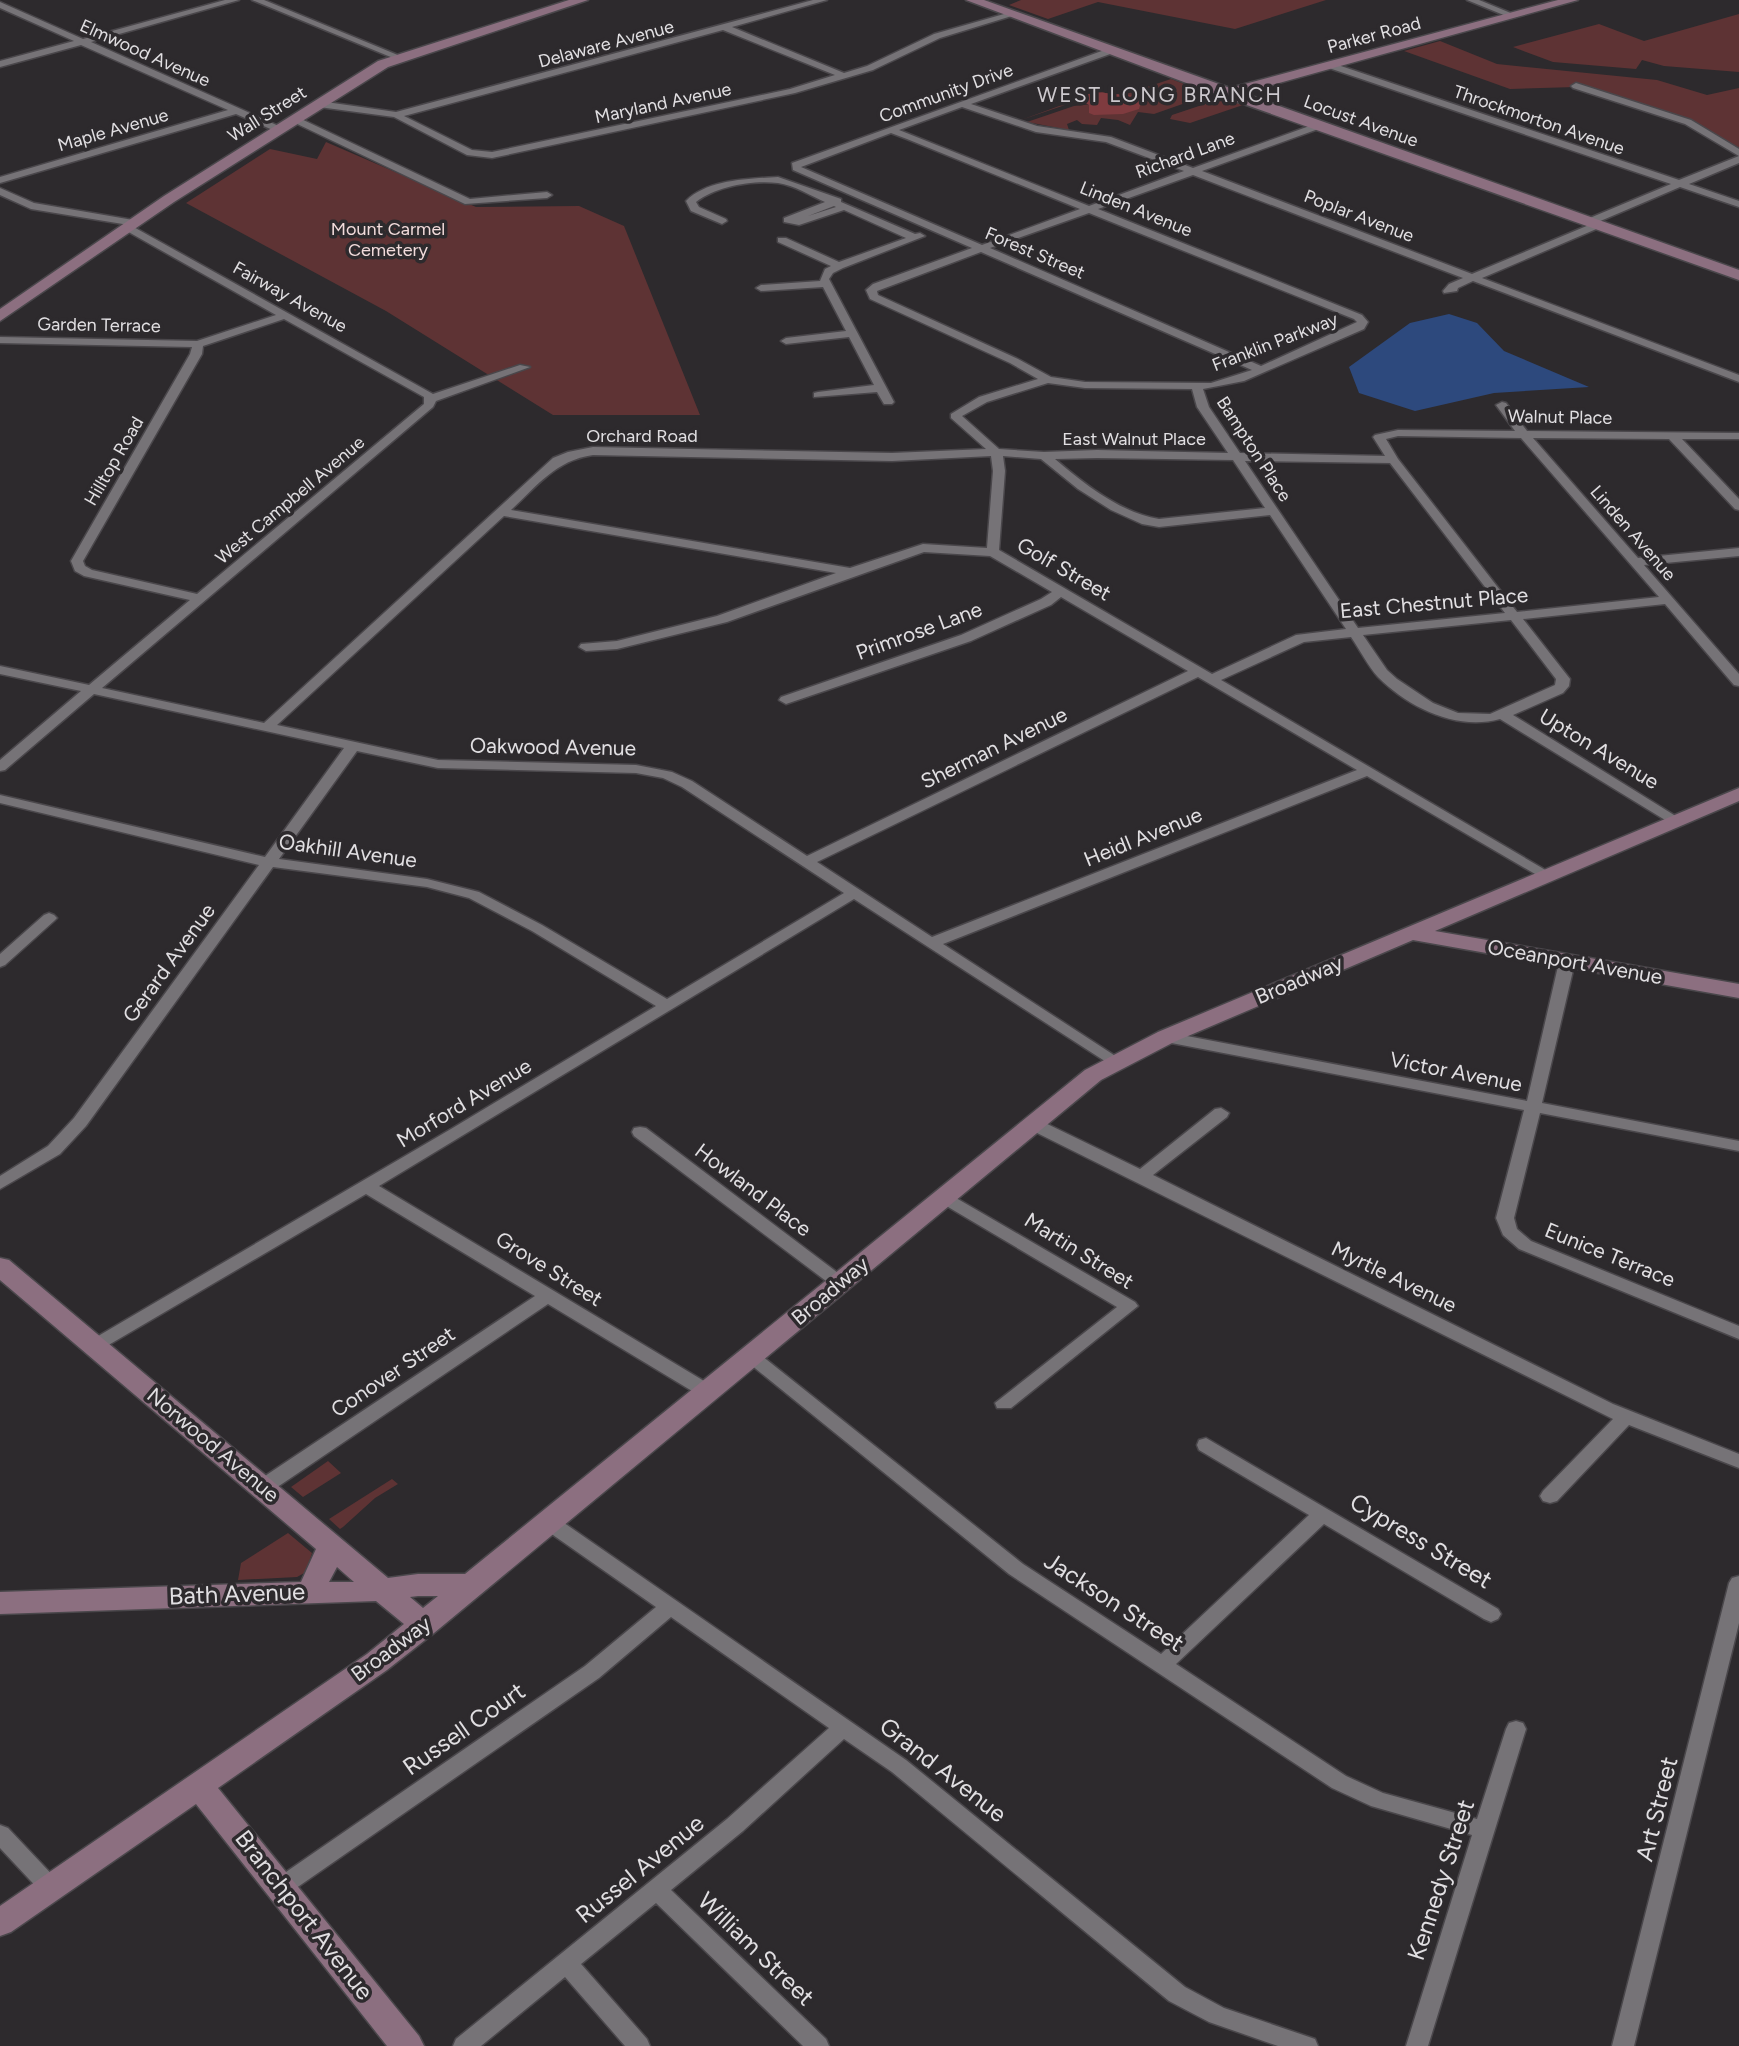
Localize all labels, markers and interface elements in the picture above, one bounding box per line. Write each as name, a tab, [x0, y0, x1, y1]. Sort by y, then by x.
street label: Parker Road	[1325, 12, 1423, 58]
street label: Elmwood Avenue	[76, 14, 214, 92]
street label: Delaware Avenue	[536, 15, 676, 73]
street label: Community Drive	[876, 59, 1016, 127]
street label: Maryland Avenue	[593, 78, 733, 128]
street label: Throckmorton Avenue	[1451, 80, 1628, 160]
street label: Wall Street	[224, 81, 311, 147]
district label: WEST LONG BRANCH	[1037, 82, 1283, 107]
street label: Locust Avenue	[1301, 90, 1421, 152]
street label: Maple Avenue	[55, 104, 171, 156]
street label: Richard Lane	[1132, 127, 1238, 183]
street label: Linden Avenue	[1077, 176, 1196, 242]
street label: Poplar Avenue	[1301, 185, 1417, 247]
park label: Mount Carmel Cemetery	[331, 218, 445, 261]
street label: Forest Street	[982, 222, 1088, 284]
street label: Fairway Avenue	[229, 257, 351, 337]
street label: Franklin Parkway	[1209, 308, 1341, 376]
street label: Garden Terrace	[37, 313, 161, 337]
street label: Bampton Place	[1212, 392, 1296, 506]
street label: Walnut Place	[1508, 405, 1612, 429]
street label: Hilltop Road	[80, 412, 148, 510]
street label: Orchard Road	[586, 425, 698, 447]
street label: East Walnut Place	[1062, 428, 1206, 450]
street label: West Campbell Avenue	[211, 431, 369, 569]
street label: Linden Avenue	[1586, 481, 1681, 585]
street label: Golf Street	[1013, 532, 1116, 606]
street label: East Chestnut Place	[1339, 582, 1529, 623]
street label: Primrose Lane	[852, 596, 985, 665]
street label: Sherman Avenue	[917, 701, 1071, 794]
street label: Upton Avenue	[1535, 703, 1664, 794]
street label: Oakwood Avenue	[470, 733, 636, 760]
street label: Heidl Avenue	[1080, 801, 1206, 872]
street label: Oakhill Avenue	[277, 828, 419, 873]
street label: Gerard Avenue	[117, 898, 220, 1027]
street label: Oceanport Avenue	[1486, 934, 1665, 989]
street label: Broadway	[1251, 950, 1346, 1009]
street label: Victor Avenue	[1388, 1046, 1524, 1097]
street label: Morford Avenue	[392, 1053, 536, 1153]
street label: Howland Place	[690, 1138, 816, 1241]
street label: Martin Street	[1020, 1207, 1139, 1294]
street label: Eunice Terrace	[1541, 1217, 1679, 1292]
street label: Grove Street	[491, 1226, 607, 1311]
street label: Myrtle Avenue	[1328, 1235, 1461, 1318]
street label: Broadway	[786, 1251, 873, 1330]
street label: Conover Street	[326, 1321, 460, 1422]
street label: Norwood Avenue	[142, 1382, 284, 1507]
street label: Cypress Street	[1345, 1487, 1498, 1594]
street label: Jackson Street	[1039, 1546, 1190, 1658]
street label: Bath Avenue	[168, 1577, 306, 1610]
street label: Broadway	[346, 1611, 435, 1687]
street label: Russell Court	[397, 1676, 530, 1781]
street label: Grand Avenue	[874, 1711, 1013, 1828]
street label: Art Street	[1630, 1754, 1683, 1864]
street label: Kennedy Street	[1401, 1796, 1480, 1964]
street label: Russel Avenue	[570, 1808, 710, 1929]
street label: Branchport Avenue	[229, 1824, 380, 2005]
street label: William Street	[692, 1886, 821, 2011]

